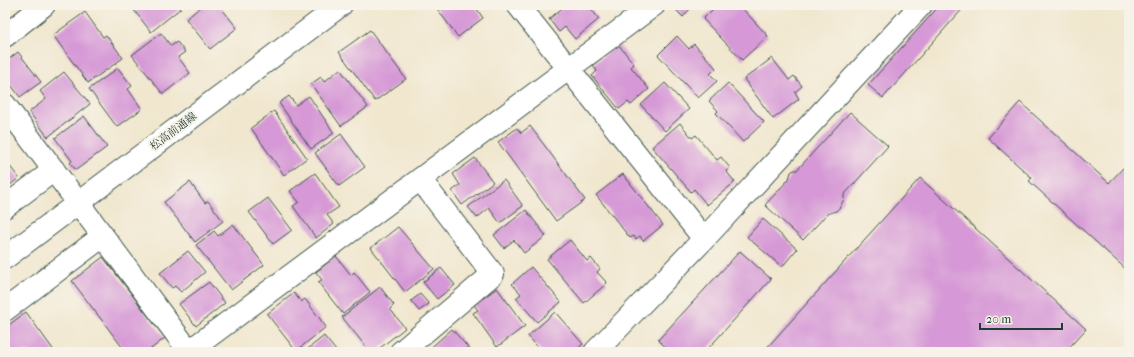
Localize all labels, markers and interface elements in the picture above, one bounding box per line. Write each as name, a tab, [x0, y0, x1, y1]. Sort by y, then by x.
street label: 松高前通線	[147, 110, 199, 153]
scale bar	[980, 305, 1062, 331]
text: 20 m	[986, 312, 1011, 326]

